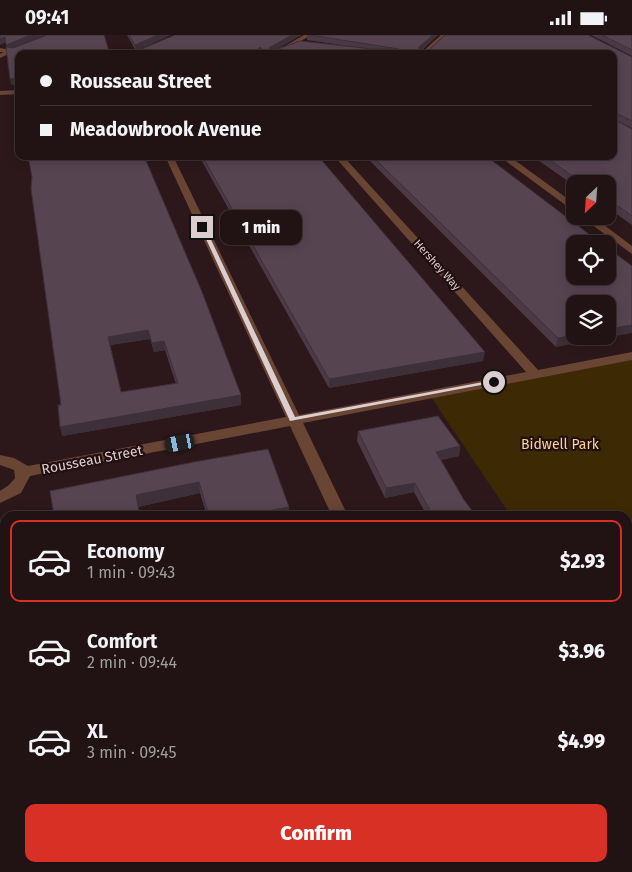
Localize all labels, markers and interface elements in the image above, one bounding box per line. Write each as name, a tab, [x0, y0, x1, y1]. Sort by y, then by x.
text: 09:41	[25, 6, 69, 29]
text: Rousseau Street	[70, 70, 211, 93]
text: Meadowbrook Avenue	[70, 118, 262, 141]
north arrow	[566, 175, 616, 225]
map controls	[566, 175, 616, 345]
callout: 1 min	[220, 209, 302, 245]
route end	[191, 216, 213, 238]
text: 1 min	[242, 218, 280, 237]
button: locate	[566, 235, 616, 285]
street label: Hershey Way	[411, 237, 463, 293]
button: layers	[566, 295, 616, 345]
route start	[483, 371, 505, 393]
car	[163, 433, 196, 453]
park label: Bidwell Park	[521, 436, 600, 453]
street label: Rousseau Street	[40, 442, 145, 478]
icon: car	[27, 539, 72, 584]
text: Economy	[87, 540, 164, 563]
text: $2.93	[560, 550, 605, 573]
text: 1 min · 09:43	[87, 563, 175, 582]
icon: car	[27, 629, 72, 674]
text: Comfort	[87, 630, 157, 653]
text: $3.96	[559, 640, 605, 663]
text: 2 min · 09:44	[87, 653, 177, 672]
icon: car	[27, 719, 72, 764]
text: XL	[87, 720, 108, 743]
text: $4.99	[558, 730, 605, 753]
text: 3 min · 09:45	[87, 743, 176, 762]
button: Confirm	[25, 804, 607, 862]

